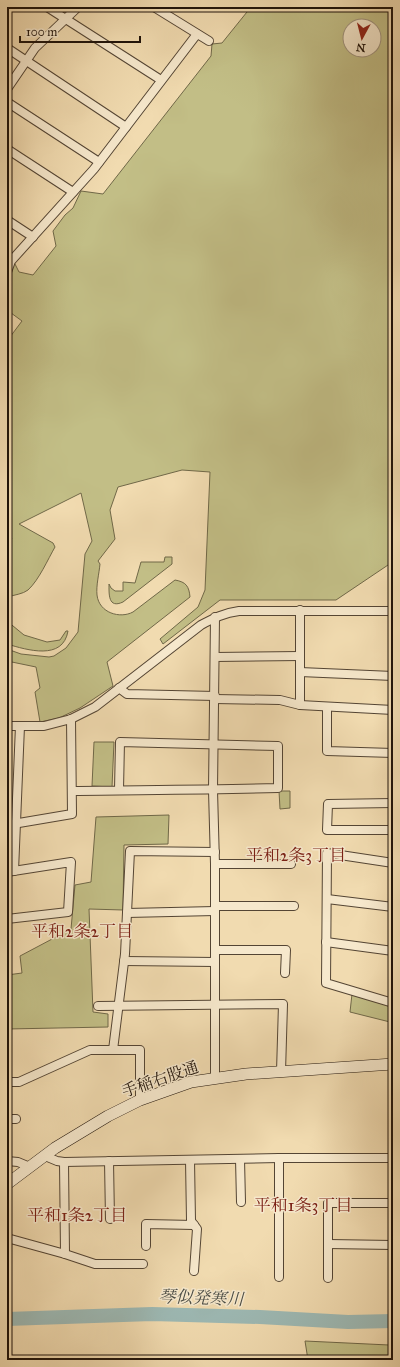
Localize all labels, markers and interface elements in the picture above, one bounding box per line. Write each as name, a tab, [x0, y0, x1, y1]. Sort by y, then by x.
scale bar	[20, 18, 140, 44]
north arrow	[342, 18, 382, 58]
text: 100 m	[26, 25, 57, 39]
text: N	[355, 40, 366, 54]
district label: 平和2条3丁目	[246, 845, 346, 866]
district label: 平和2条2丁目	[31, 921, 133, 942]
street label: 手稲右股通	[119, 1057, 201, 1101]
district label: 平和1条3丁目	[254, 1195, 352, 1216]
district label: 平和1条2丁目	[27, 1205, 127, 1226]
water label: 琴似発寒川	[158, 1286, 246, 1310]

